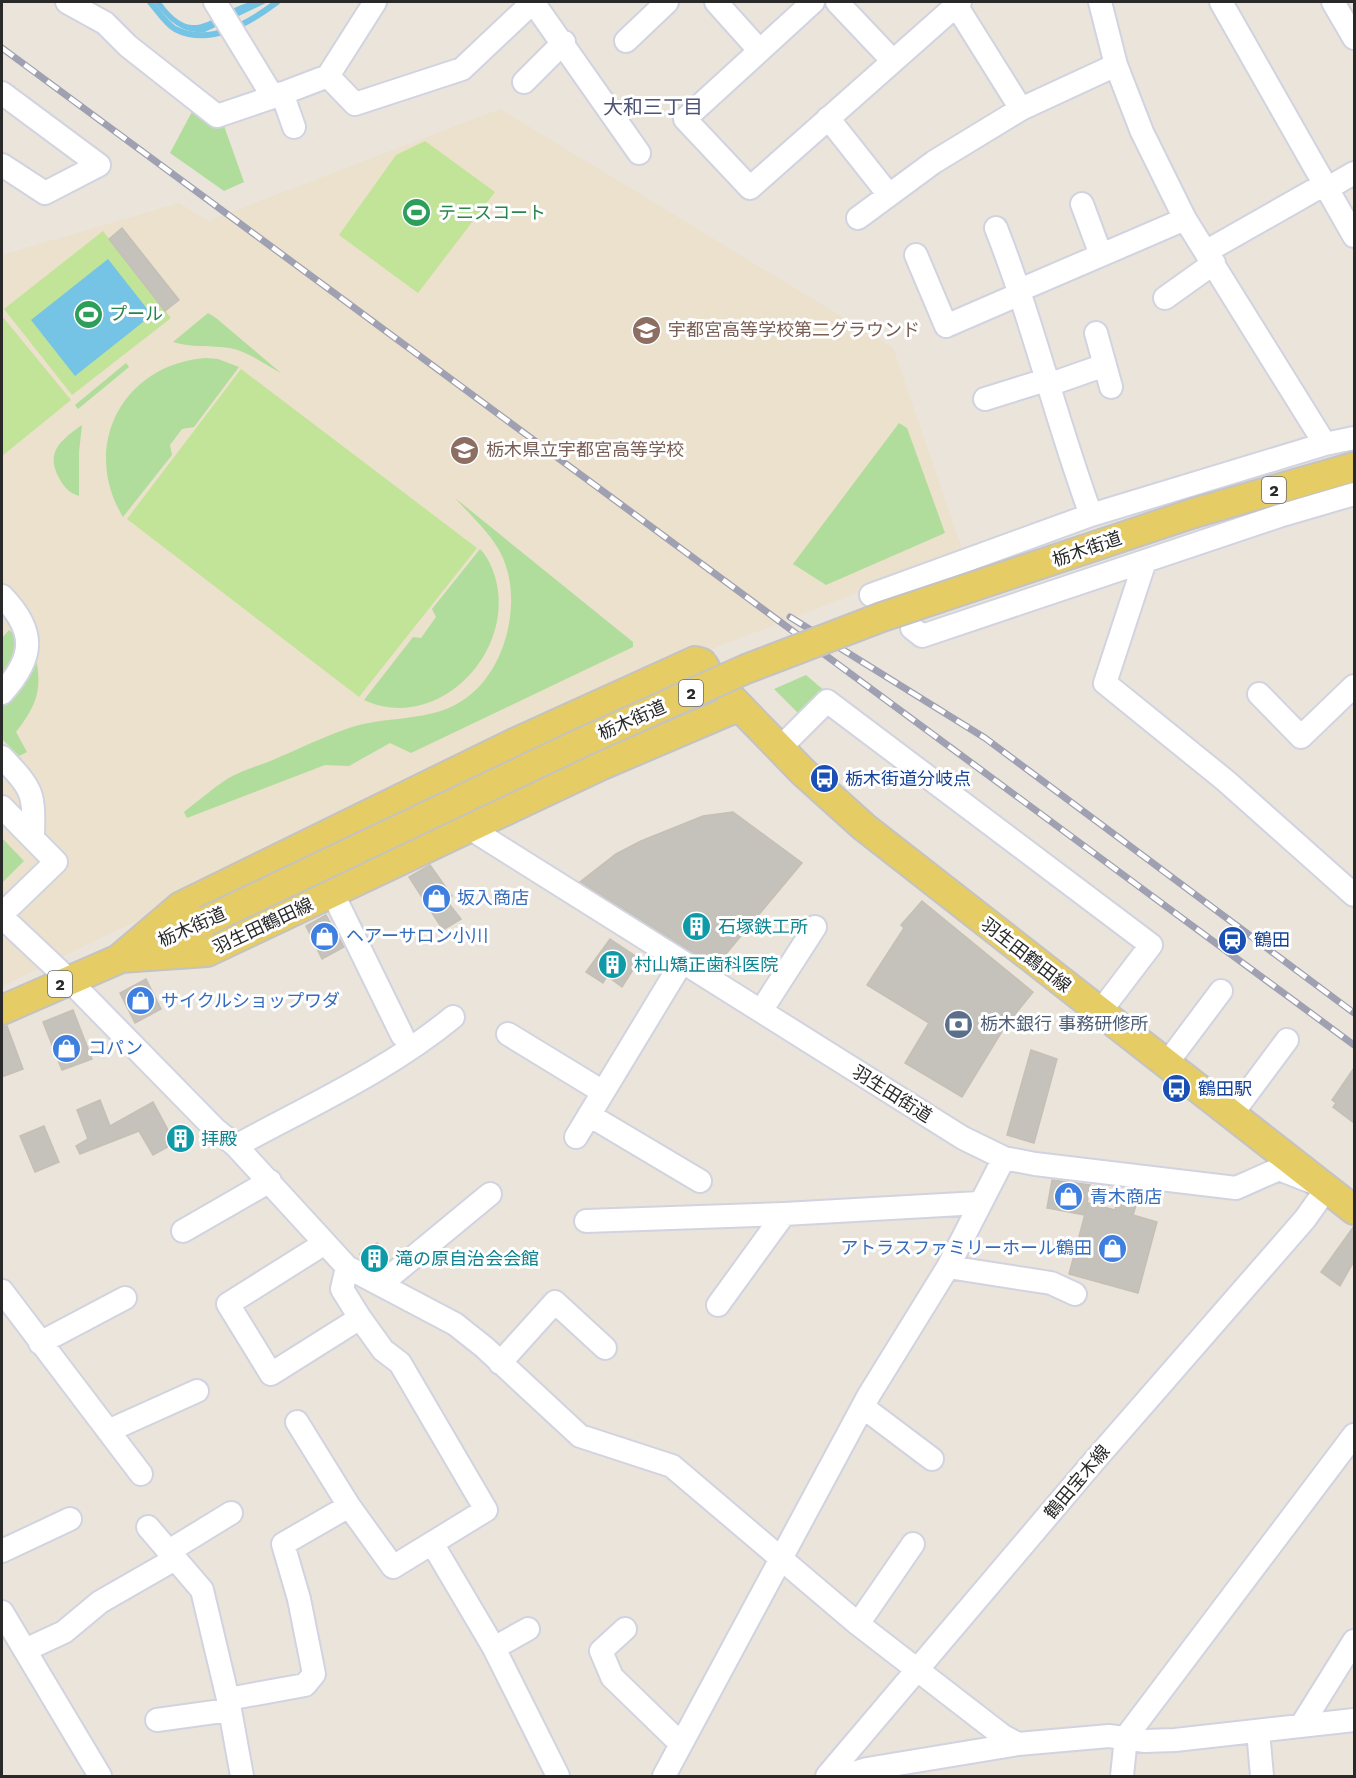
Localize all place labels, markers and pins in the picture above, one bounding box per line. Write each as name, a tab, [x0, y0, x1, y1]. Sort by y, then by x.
sports icon: テニスコート	[401, 197, 433, 229]
place label: テニスコート	[438, 202, 546, 223]
sports icon: プール	[72, 298, 104, 330]
place label: プール	[109, 303, 163, 324]
school or university icon: 宇都宮高等学校第二グラウンド	[631, 314, 663, 346]
place label: 宇都宮高等学校第二グラウンド	[668, 319, 920, 340]
school or university icon: 栃木県立宇都宮高等学校	[449, 434, 481, 466]
place label: 栃木県立宇都宮高等学校	[486, 439, 684, 460]
bus stop icon: 栃木街道分岐点	[808, 763, 840, 795]
place label: 栃木街道分岐点	[845, 768, 971, 789]
shop icon: 坂入商店	[420, 882, 452, 914]
place label: 坂入商店	[457, 887, 529, 908]
building icon: 石塚鉄工所	[681, 911, 713, 943]
place label: 石塚鉄工所	[718, 916, 808, 937]
shop icon: ヘアーサロン小川	[309, 920, 341, 952]
station icon: 鶴田	[1217, 924, 1249, 956]
place label: ヘアーサロン小川	[346, 925, 489, 946]
place label: 鶴田	[1254, 929, 1290, 950]
building icon: 村山矯正歯科医院	[597, 949, 629, 981]
place label: 村山矯正歯科医院	[634, 954, 778, 975]
shop icon: サイクルショップワダ	[124, 985, 156, 1017]
place label: サイクルショップワダ	[161, 990, 340, 1011]
bank icon: 栃木銀行 事務研修所	[943, 1008, 975, 1040]
place label: 栃木銀行 事務研修所	[980, 1013, 1148, 1034]
shop icon: コパン	[51, 1032, 83, 1064]
place label: コパン	[88, 1037, 143, 1058]
bus stop icon: 鶴田駅	[1161, 1073, 1193, 1105]
place label: 鶴田駅	[1198, 1078, 1252, 1099]
building icon: 拝殿	[164, 1123, 196, 1155]
place label: 拝殿	[201, 1128, 237, 1149]
shop icon: 青木商店	[1053, 1181, 1085, 1213]
place label: 青木商店	[1090, 1186, 1162, 1207]
shop icon: アトラスファミリーホール鶴田	[1097, 1232, 1129, 1264]
place label: アトラスファミリーホール鶴田	[840, 1237, 1092, 1258]
building icon: 滝の原自治会会館	[358, 1243, 390, 1275]
place label: 滝の原自治会会館	[395, 1248, 539, 1269]

